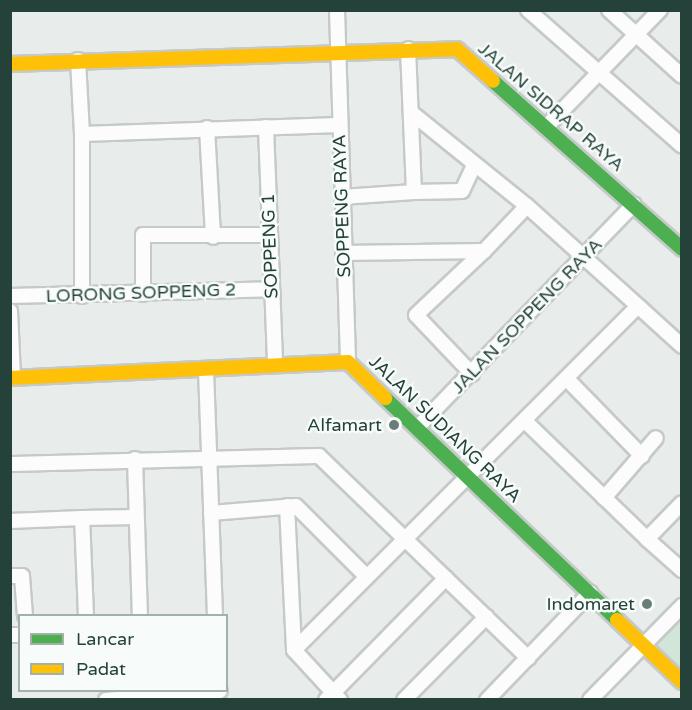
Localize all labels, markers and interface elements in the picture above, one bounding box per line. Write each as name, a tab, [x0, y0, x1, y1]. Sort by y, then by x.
street label: JALAN SIDRAP RAYA	[474, 38, 628, 176]
street label: SOPPENG RAYA	[329, 134, 355, 278]
street label: SOPPENG 1	[257, 193, 283, 299]
street label: JALAN SOPPENG RAYA	[447, 234, 607, 398]
street label: LORONG SOPPENG 2	[45, 279, 237, 307]
street label: JALAN SUDIANG RAYA	[364, 351, 526, 507]
place label: Alfamart	[307, 414, 382, 436]
marker: Alfamart	[387, 418, 401, 432]
place label: Indomaret	[546, 593, 635, 615]
marker: Indomaret	[640, 597, 654, 611]
legend	[18, 614, 228, 692]
text: Lancar	[76, 628, 134, 650]
text: Padat	[76, 658, 126, 680]

